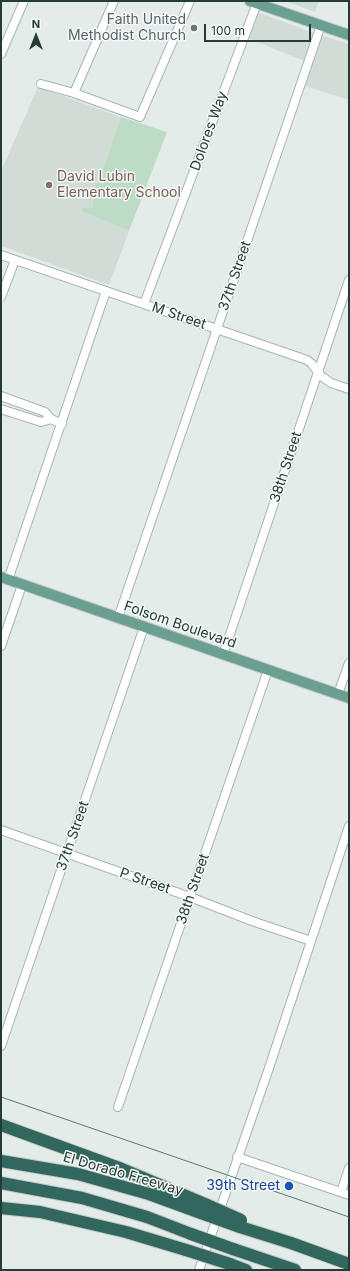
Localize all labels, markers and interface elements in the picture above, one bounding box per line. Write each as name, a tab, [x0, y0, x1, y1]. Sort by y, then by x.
place label: Faith United Methodist Church	[68, 12, 186, 44]
north arrow	[16, 16, 56, 56]
scale bar	[206, 16, 313, 42]
text: N	[32, 17, 40, 31]
marker: Faith United Methodist Church	[189, 23, 199, 33]
text: 100 m	[211, 23, 245, 38]
street label: Dolores Way	[187, 89, 231, 173]
place label: David Lubin Elementary School	[57, 169, 181, 202]
marker: David Lubin Elementary School	[44, 180, 54, 190]
street label: 37th Street	[215, 239, 255, 313]
street label: M Street	[150, 299, 208, 333]
street label: 38th Street	[267, 429, 305, 505]
street label: Folsom Boulevard	[122, 598, 238, 652]
street label: 37th Street	[53, 799, 93, 873]
street label: 38th Street	[173, 851, 213, 927]
street label: P Street	[118, 865, 172, 897]
street label: El Dorado Freeway	[61, 1149, 185, 1199]
place label: 39th Street	[206, 1178, 280, 1194]
marker: 39th Street	[283, 1180, 295, 1192]

